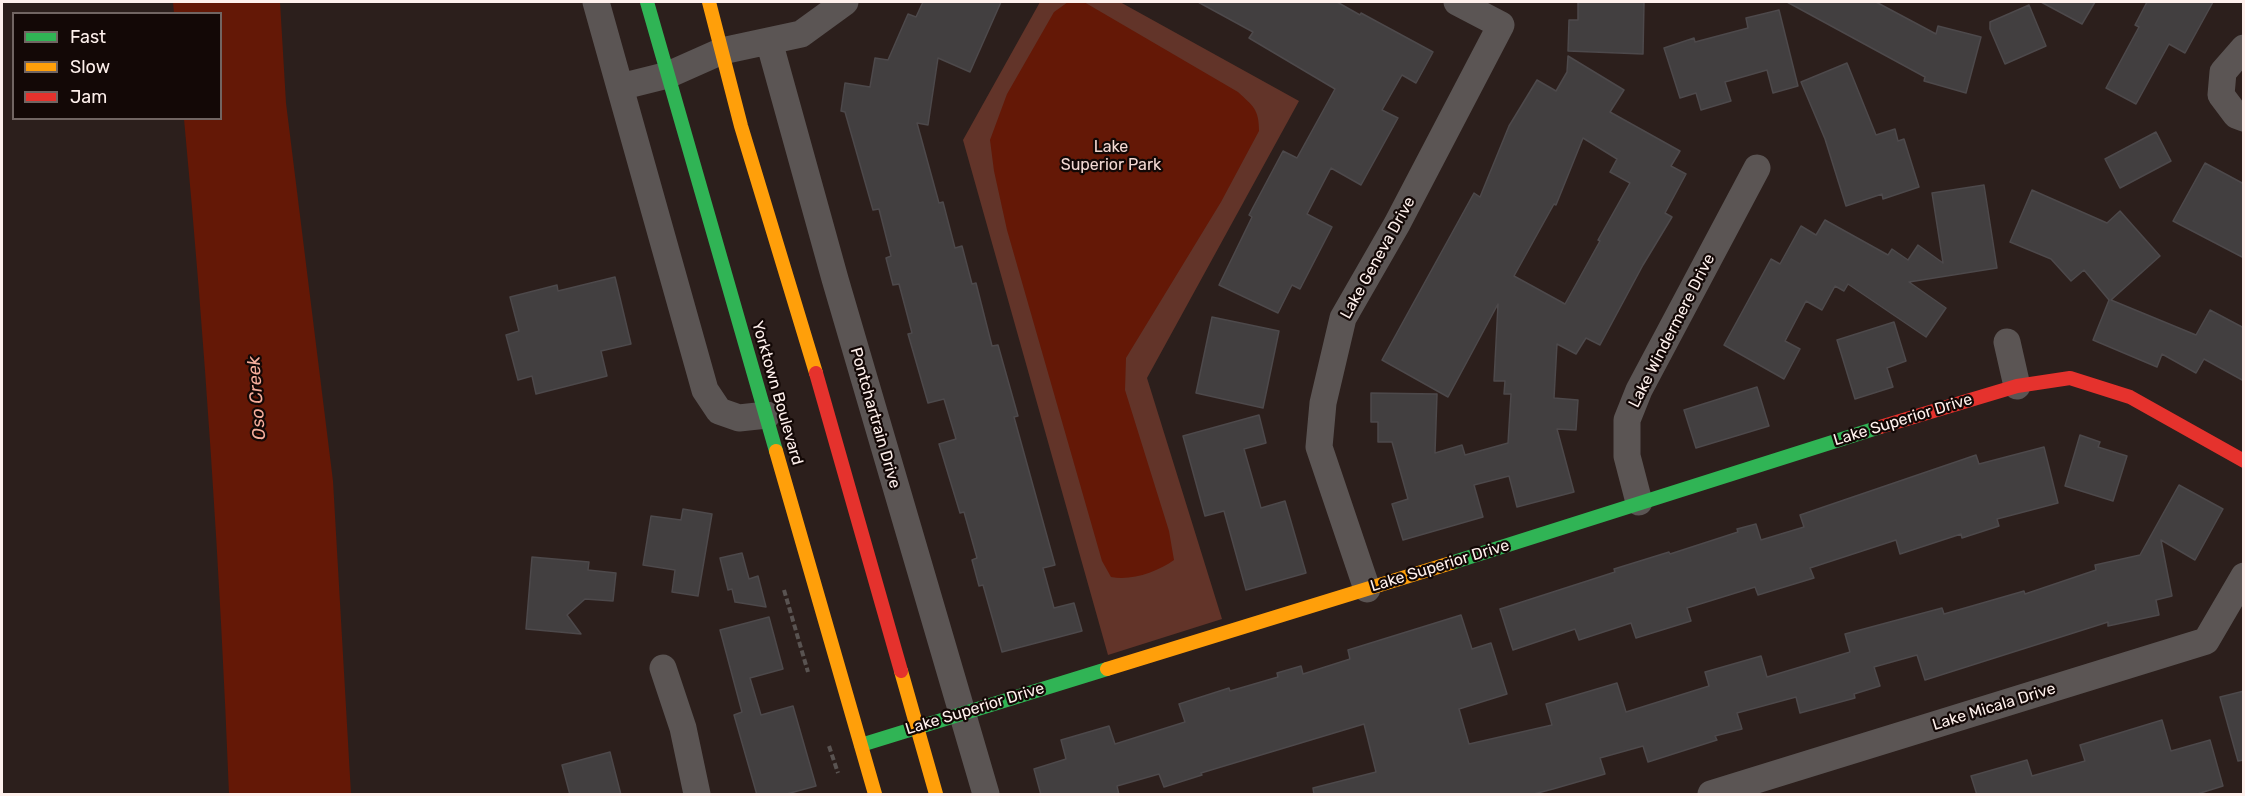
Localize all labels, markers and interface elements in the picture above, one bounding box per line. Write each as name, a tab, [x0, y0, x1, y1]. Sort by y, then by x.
legend	[12, 12, 222, 120]
text: Fast	[70, 26, 106, 48]
text: Slow	[70, 56, 110, 78]
text: Jam	[70, 86, 107, 108]
park label: Lake Superior Park	[1061, 137, 1161, 175]
street label: Lake Geneva Drive	[1336, 194, 1420, 322]
street label: Lake Windermere Drive	[1625, 251, 1719, 411]
street label: Yorktown Boulevard	[747, 319, 807, 467]
street label: Pontchartrain Drive	[846, 345, 904, 491]
water label: Oso Creek	[243, 355, 271, 441]
street label: Lake Superior Drive	[1831, 390, 1975, 450]
street label: Lake Superior Drive	[1368, 536, 1512, 596]
street label: Lake Superior Drive	[903, 679, 1047, 739]
street label: Lake Micala Drive	[1930, 679, 2058, 735]

